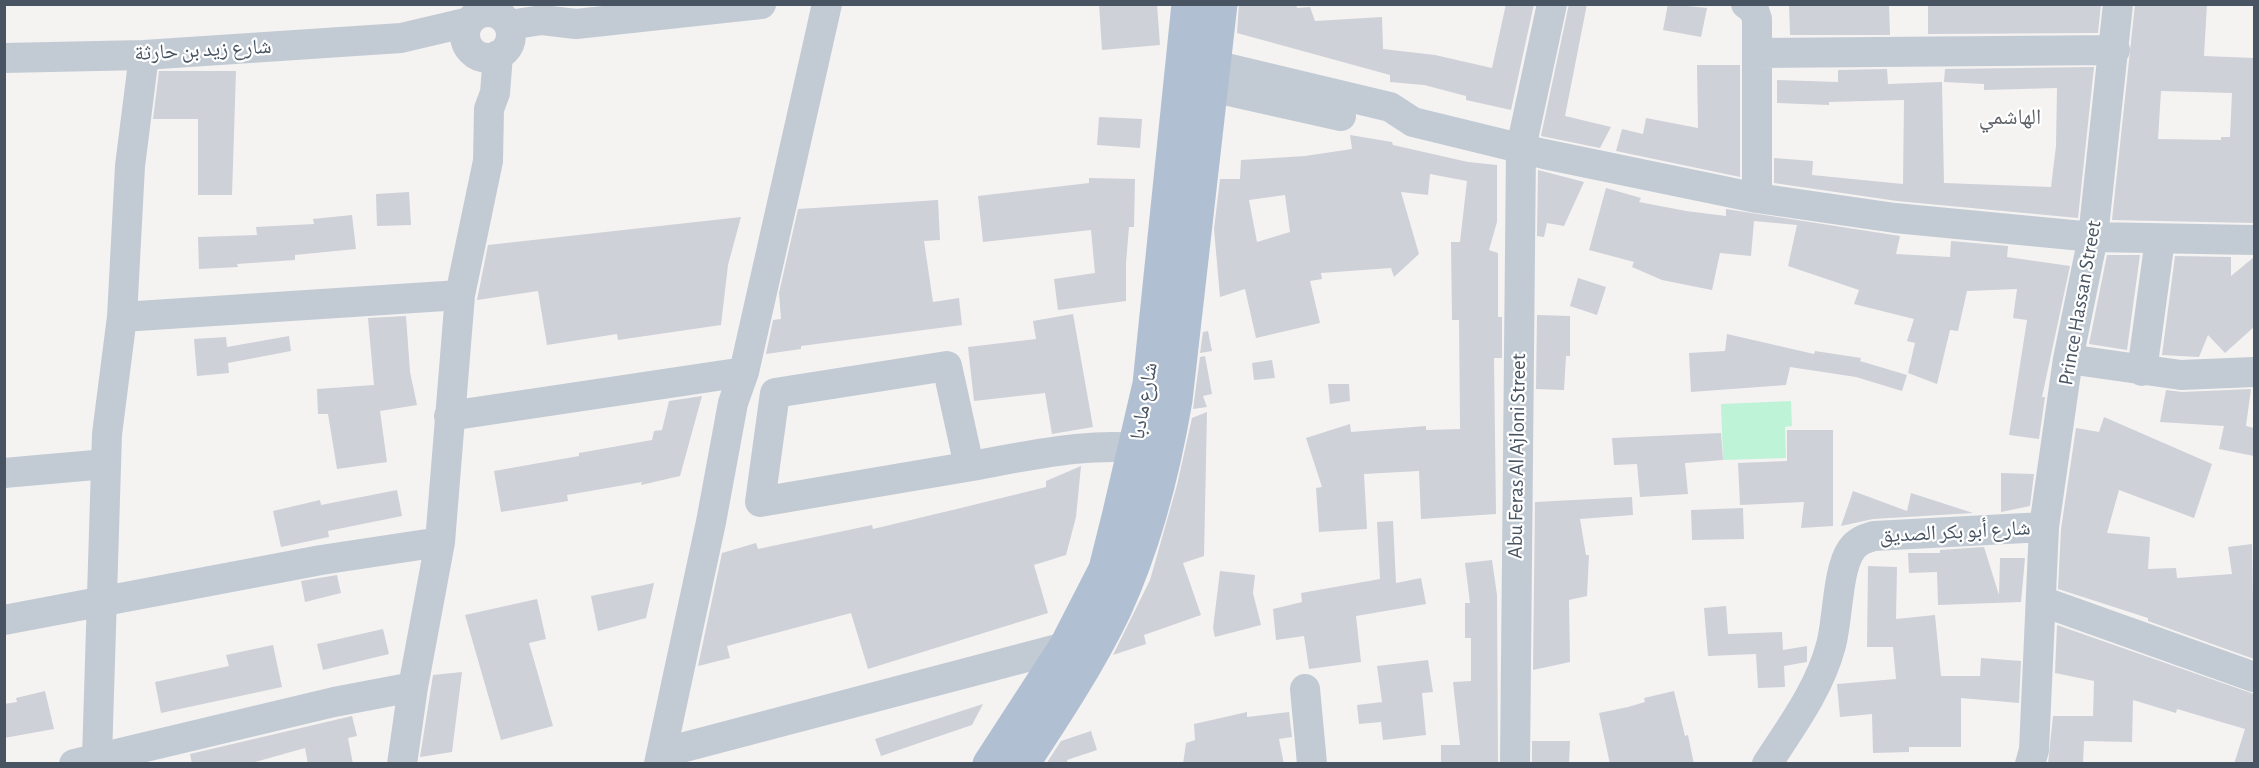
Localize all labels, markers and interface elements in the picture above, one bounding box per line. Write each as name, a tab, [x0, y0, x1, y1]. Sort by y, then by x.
street label: شارع زيد بن حارثة	[134, 34, 272, 66]
district label: الهاشمي	[1979, 104, 2041, 130]
street label: Prince Hassan Street	[2053, 219, 2107, 387]
street label: Abu Feras Al Ajloni Street	[1503, 353, 1531, 559]
street label: شارع مادبا	[1125, 360, 1163, 442]
street label: شارع أبو بكر الصديق	[1879, 515, 2031, 549]

